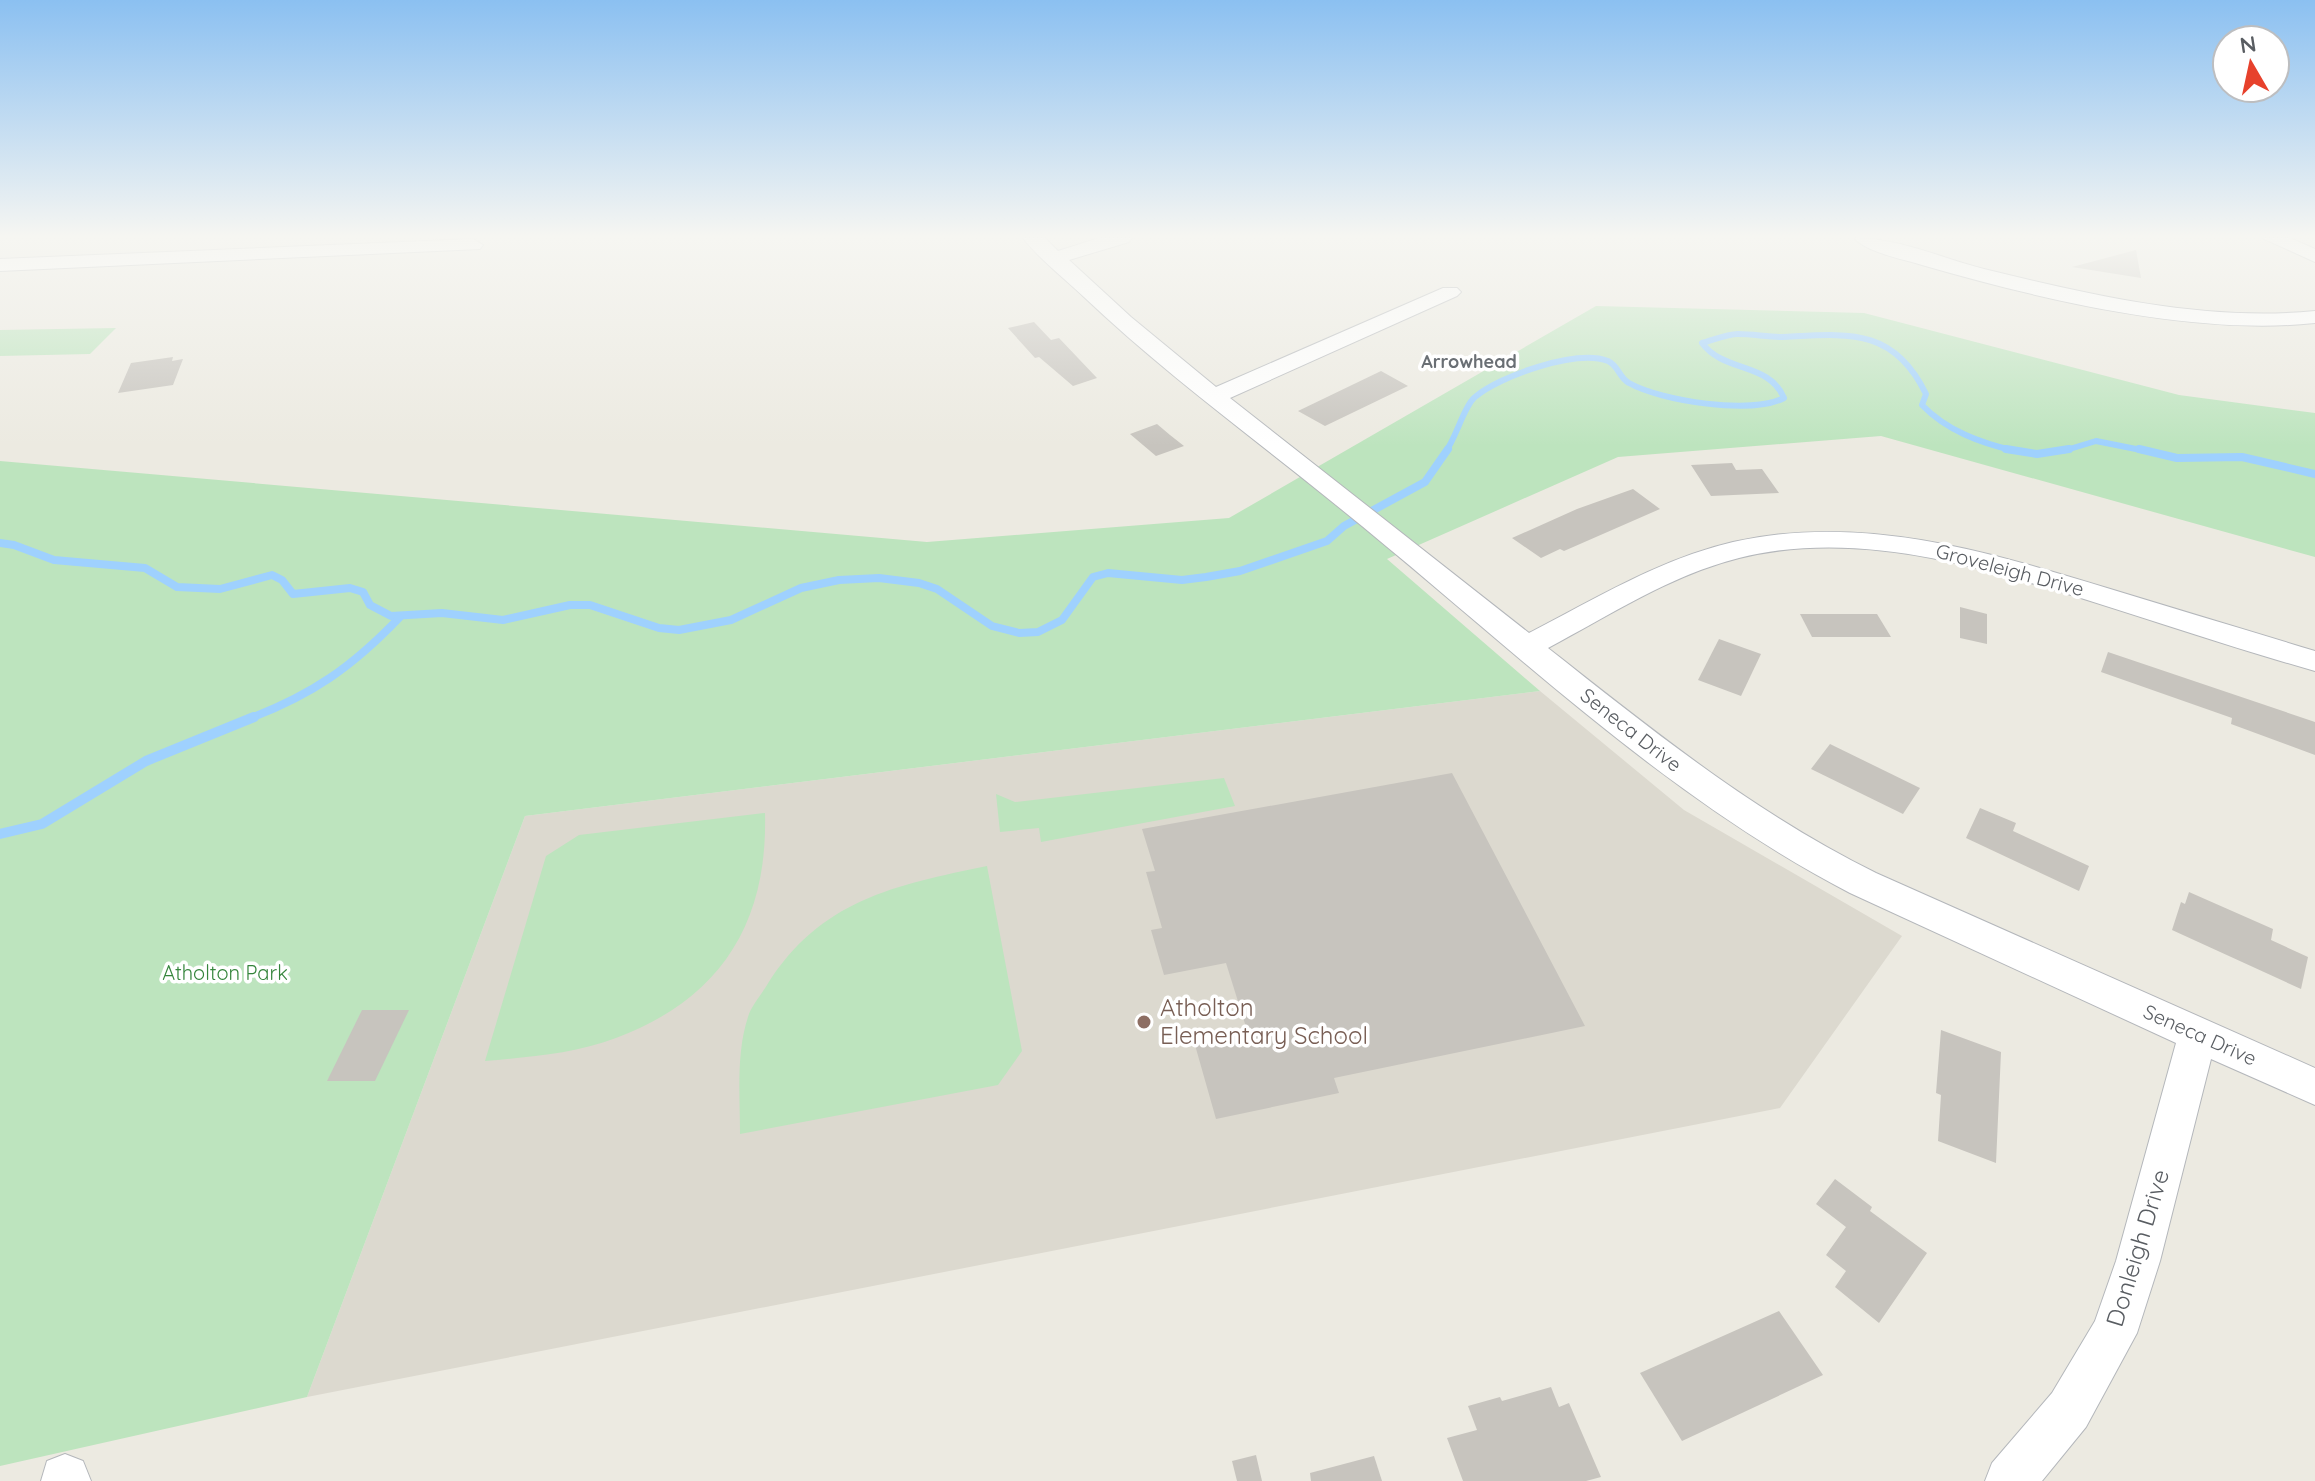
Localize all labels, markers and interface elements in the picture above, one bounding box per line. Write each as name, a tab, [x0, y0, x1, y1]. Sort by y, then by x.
north arrow	[2211, 24, 2291, 104]
text: N	[2238, 29, 2258, 59]
district label: Arrowhead	[1421, 350, 1517, 373]
street label: Groveleigh Drive	[1933, 538, 2087, 601]
street label: Seneca Drive	[1576, 682, 1687, 777]
park label: Atholton Park	[162, 960, 288, 985]
place label: Atholton Elementary School	[1160, 992, 1368, 1050]
street label: Seneca Drive	[2140, 998, 2261, 1071]
marker: Atholton Elementary School	[1135, 1013, 1153, 1031]
street label: Donleigh Drive	[2099, 1166, 2175, 1330]

